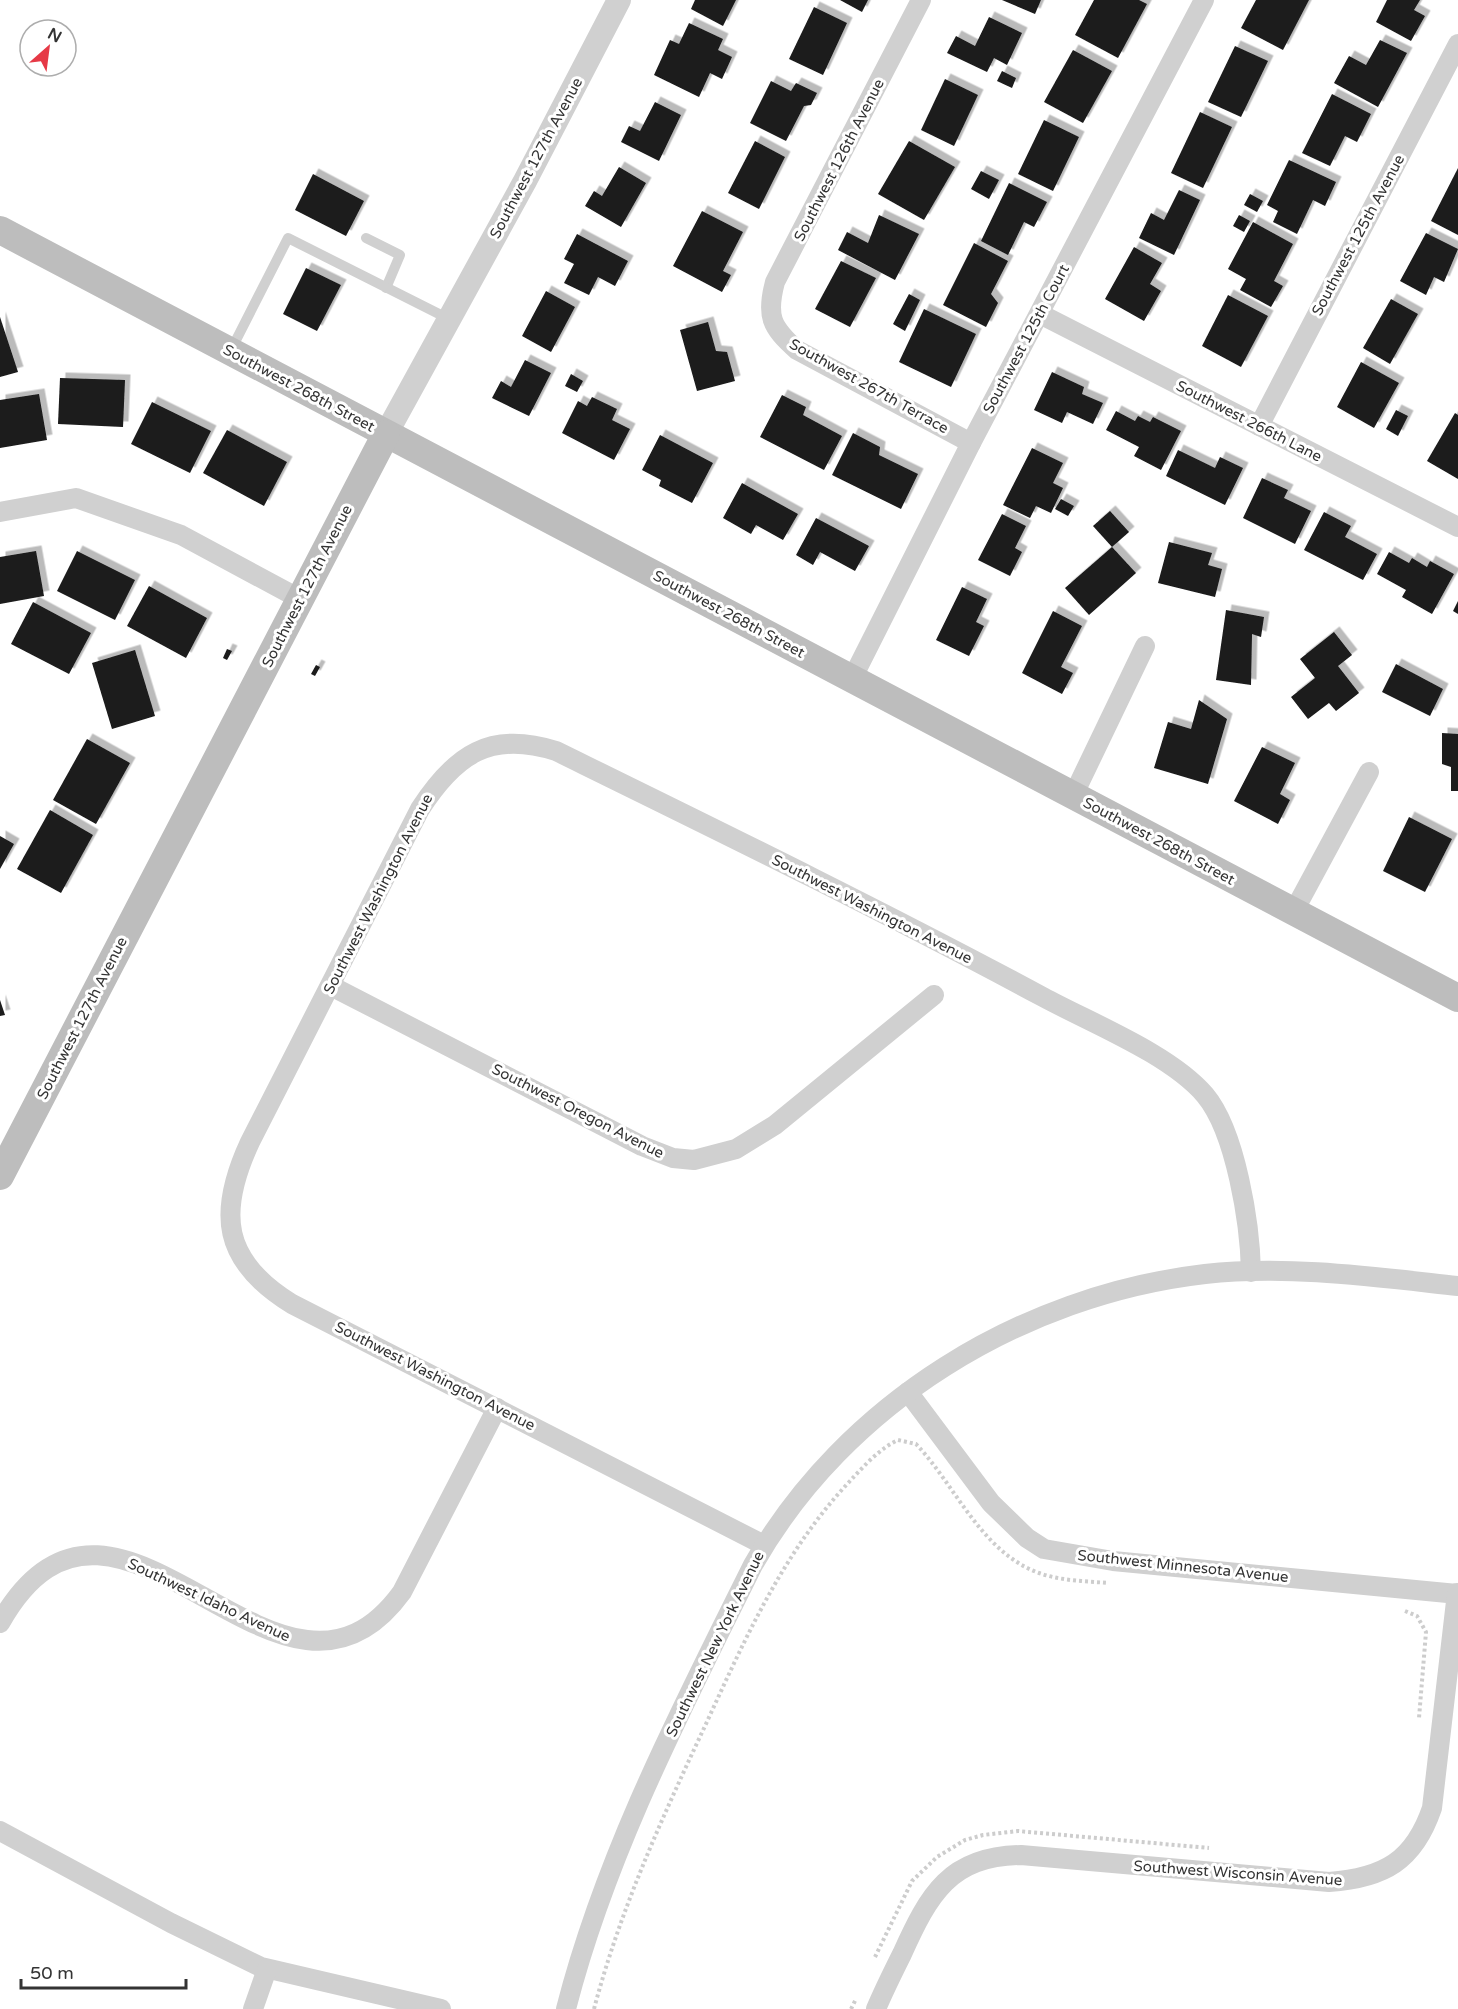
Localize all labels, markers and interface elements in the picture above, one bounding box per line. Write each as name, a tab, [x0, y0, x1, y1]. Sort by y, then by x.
north arrow	[18, 18, 78, 78]
text: N	[44, 24, 65, 47]
street label: Southwest 127th Avenue	[486, 74, 586, 242]
street label: Southwest 126th Avenue	[790, 76, 888, 244]
street label: Southwest 125th Avenue	[1308, 151, 1408, 319]
street label: Southwest 125th Court	[979, 261, 1073, 417]
street label: Southwest 267th Terrace	[786, 335, 952, 437]
street label: Southwest 268th Street	[220, 340, 378, 436]
street label: Southwest 266th Lane	[1173, 376, 1325, 466]
street label: Southwest 127th Avenue	[258, 502, 356, 670]
street label: Southwest 268th Street	[650, 566, 808, 662]
street label: Southwest Washington Avenue	[319, 791, 437, 997]
street label: Southwest 268th Street	[1080, 793, 1238, 889]
street label: Southwest Washington Avenue	[769, 850, 975, 968]
street label: Southwest 127th Avenue	[33, 934, 131, 1102]
street label: Southwest Oregon Avenue	[489, 1060, 667, 1162]
street label: Southwest Washington Avenue	[332, 1317, 538, 1435]
street label: Southwest Minnesota Avenue	[1077, 1546, 1289, 1586]
street label: Southwest New York Avenue	[662, 1548, 768, 1740]
street label: Southwest Idaho Avenue	[125, 1554, 293, 1646]
street label: Southwest Wisconsin Avenue	[1133, 1857, 1343, 1889]
scale bar	[21, 1952, 186, 1990]
text: 50 m	[30, 1962, 74, 1984]

